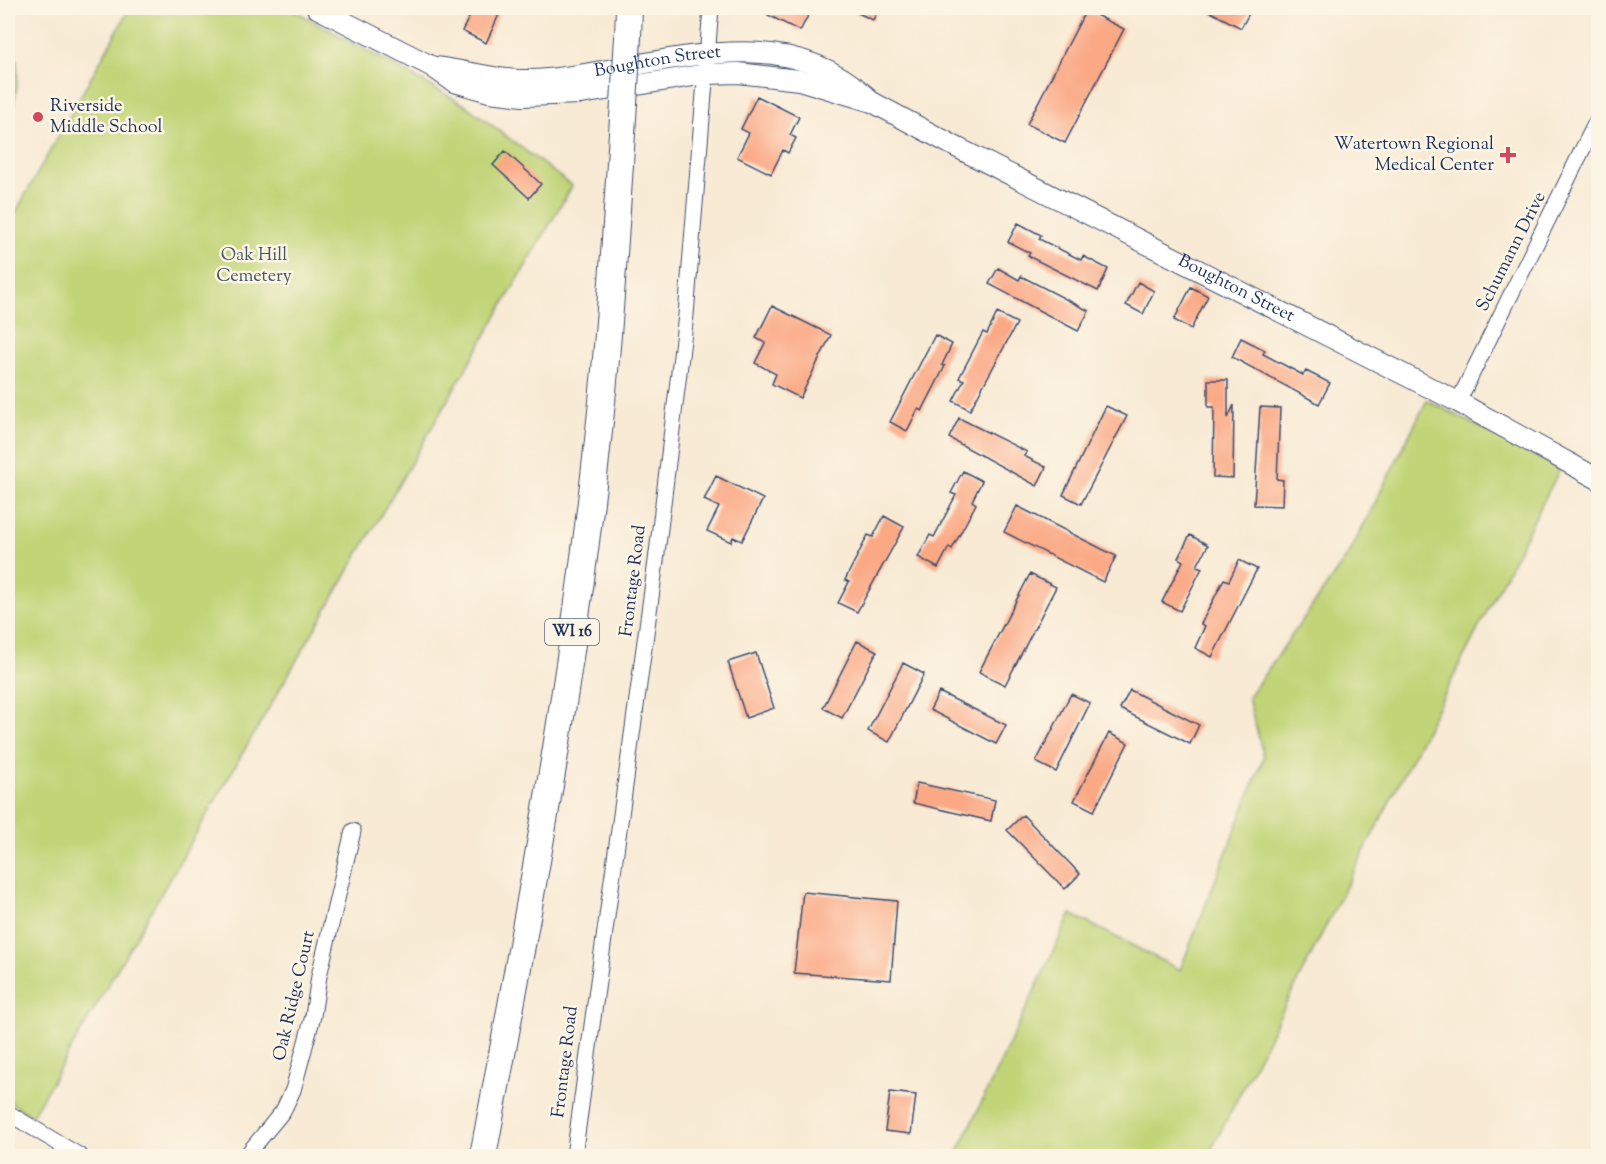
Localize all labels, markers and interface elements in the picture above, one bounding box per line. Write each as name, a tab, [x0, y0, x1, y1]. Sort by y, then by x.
street label: Boughton Street	[592, 40, 722, 85]
place label: Riverside Middle School	[50, 94, 163, 141]
marker: Riverside Middle School	[31, 110, 45, 124]
place label: Watertown Regional Medical Center	[1334, 132, 1494, 179]
marker: Watertown Regional Medical Center	[1499, 146, 1517, 164]
street label: Schumann Drive	[1471, 188, 1553, 316]
park label: Oak Hill Cemetery	[216, 243, 292, 290]
street label: Boughton Street	[1173, 249, 1299, 330]
street label: Frontage Road	[614, 524, 654, 638]
road number: WI 16	[545, 619, 599, 645]
street label: Oak Ridge Court	[267, 928, 323, 1064]
street label: Frontage Road	[546, 1005, 586, 1119]

